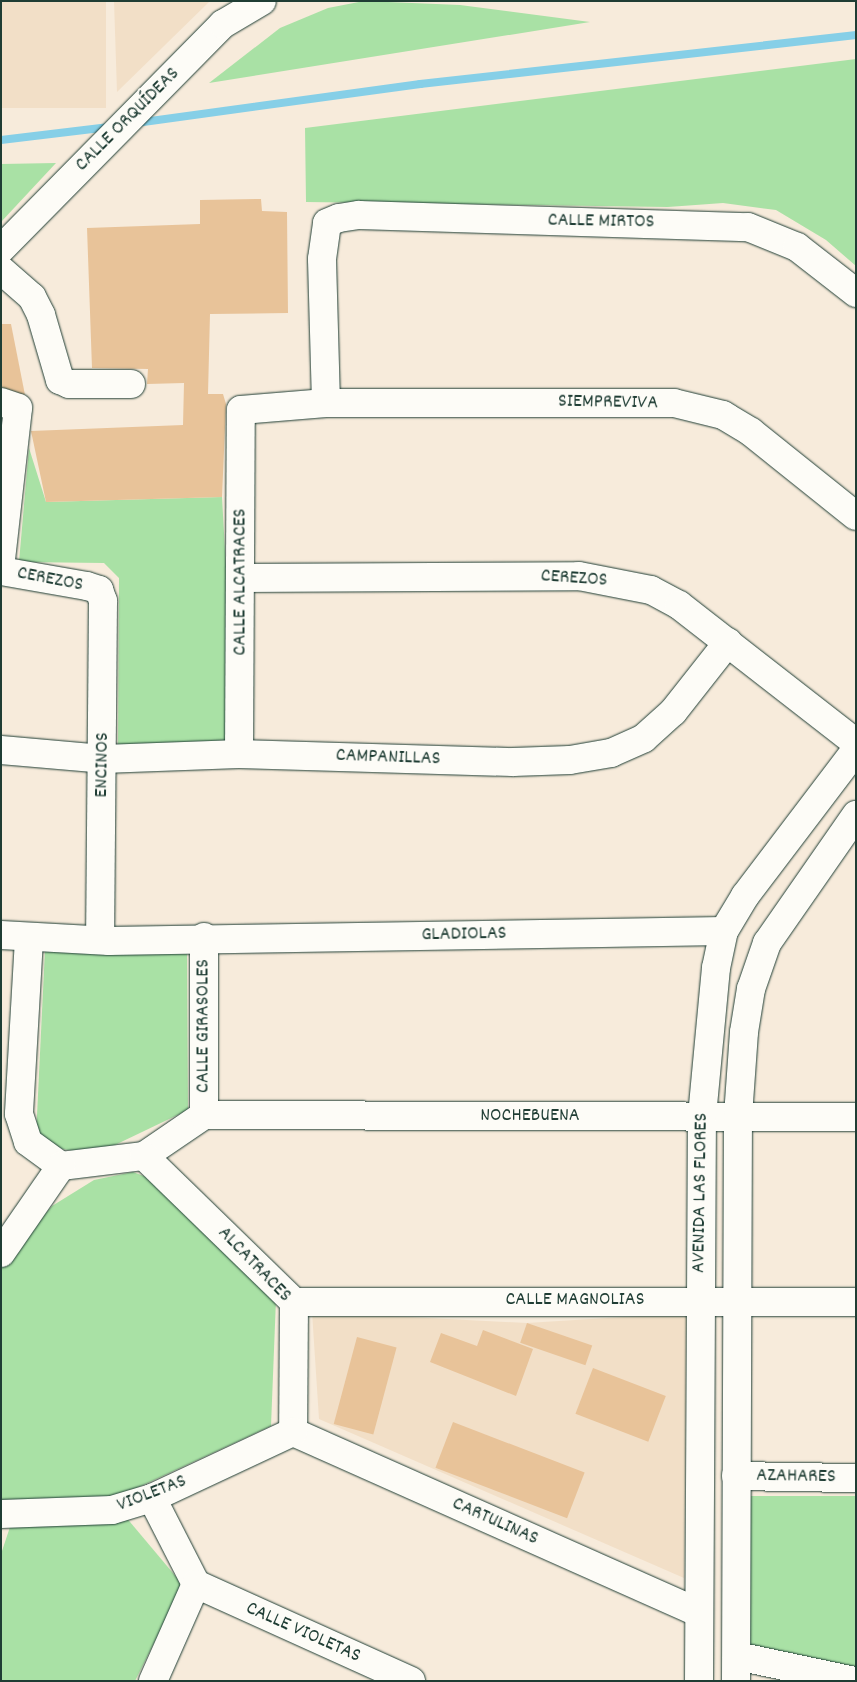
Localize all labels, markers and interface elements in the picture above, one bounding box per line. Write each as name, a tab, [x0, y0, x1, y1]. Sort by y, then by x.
street label: CALLE ORQUÍDEAS	[71, 63, 185, 177]
street label: CALLE MIRTOS	[547, 209, 655, 235]
street label: SIEMPREVIVA	[558, 390, 658, 416]
street label: CALLE ALCATRACES	[229, 508, 253, 656]
street label: CEREZOS	[15, 562, 85, 598]
street label: CEREZOS	[540, 565, 608, 593]
street label: ENCINOS	[90, 732, 116, 798]
street label: CAMPANILLAS	[335, 744, 441, 772]
street label: GLADIOLAS	[421, 922, 507, 948]
street label: CALLE GIRASOLES	[192, 959, 216, 1093]
street label: NOCHEBUENA	[480, 1104, 580, 1128]
street label: AVENIDA LAS FLORES	[688, 1113, 714, 1273]
street label: ALCATRACES	[212, 1222, 296, 1308]
street label: CALLE MAGNOLIAS	[505, 1288, 645, 1312]
street label: AZAHARES	[756, 1464, 836, 1490]
street label: VIOLETAS	[114, 1470, 190, 1518]
street label: CARTULINAS	[448, 1492, 542, 1552]
street label: CALLE VIOLETAS	[242, 1597, 364, 1669]

